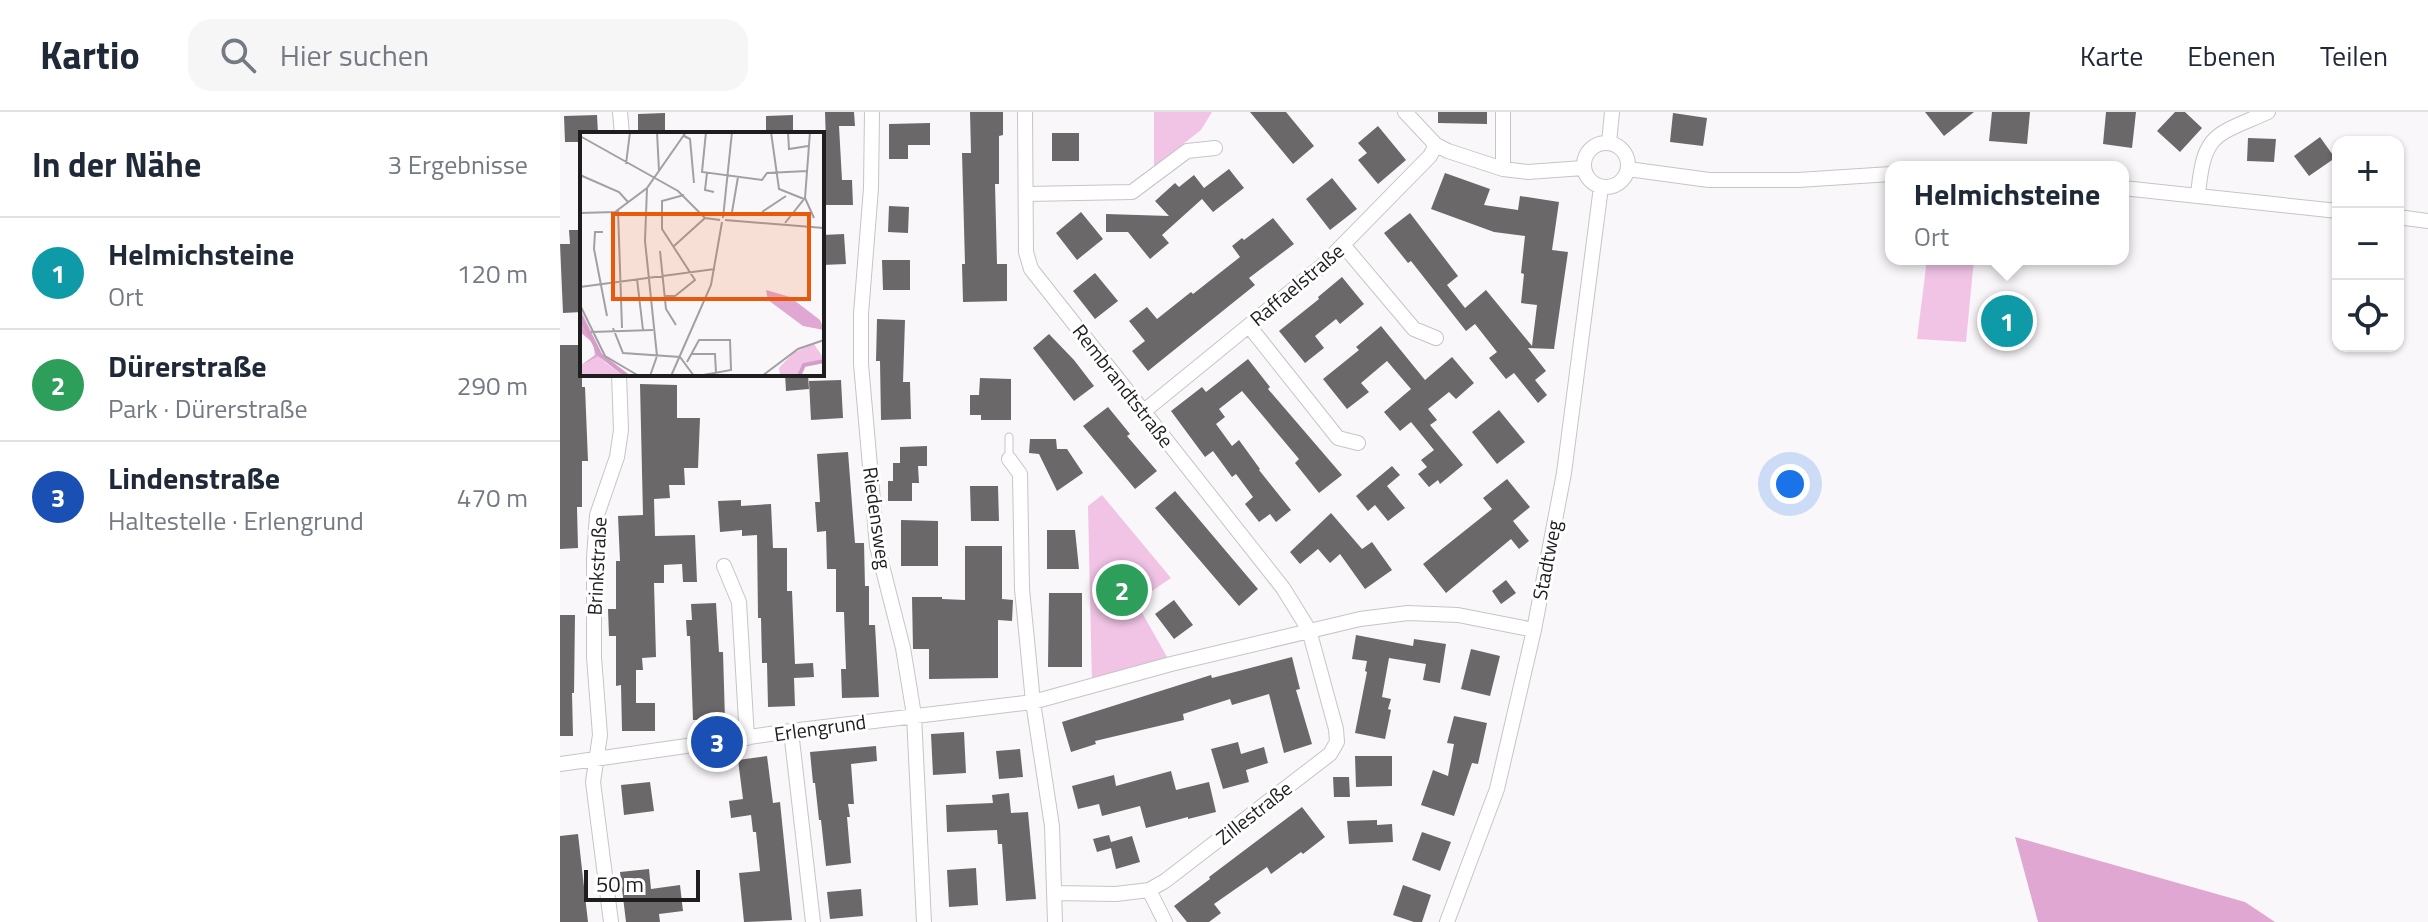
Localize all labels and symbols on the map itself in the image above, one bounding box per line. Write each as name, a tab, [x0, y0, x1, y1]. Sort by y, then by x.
inset map	[580, 132, 824, 376]
street label: Raffaelstraße	[1243, 236, 1351, 334]
pin: 1	[1981, 291, 2033, 351]
street label: Rembrandtstraße	[1065, 317, 1182, 454]
your location	[1770, 464, 1810, 504]
street label: Riedensweg	[855, 465, 900, 571]
street label: Brinkstraße	[578, 516, 615, 616]
street label: Stadtweg	[1524, 517, 1569, 603]
pin: 2	[1096, 560, 1148, 620]
street label: Erlengrund	[772, 706, 868, 749]
pin: 3	[691, 712, 743, 772]
street label: Zillestraße	[1209, 773, 1298, 852]
scale bar	[584, 866, 700, 902]

